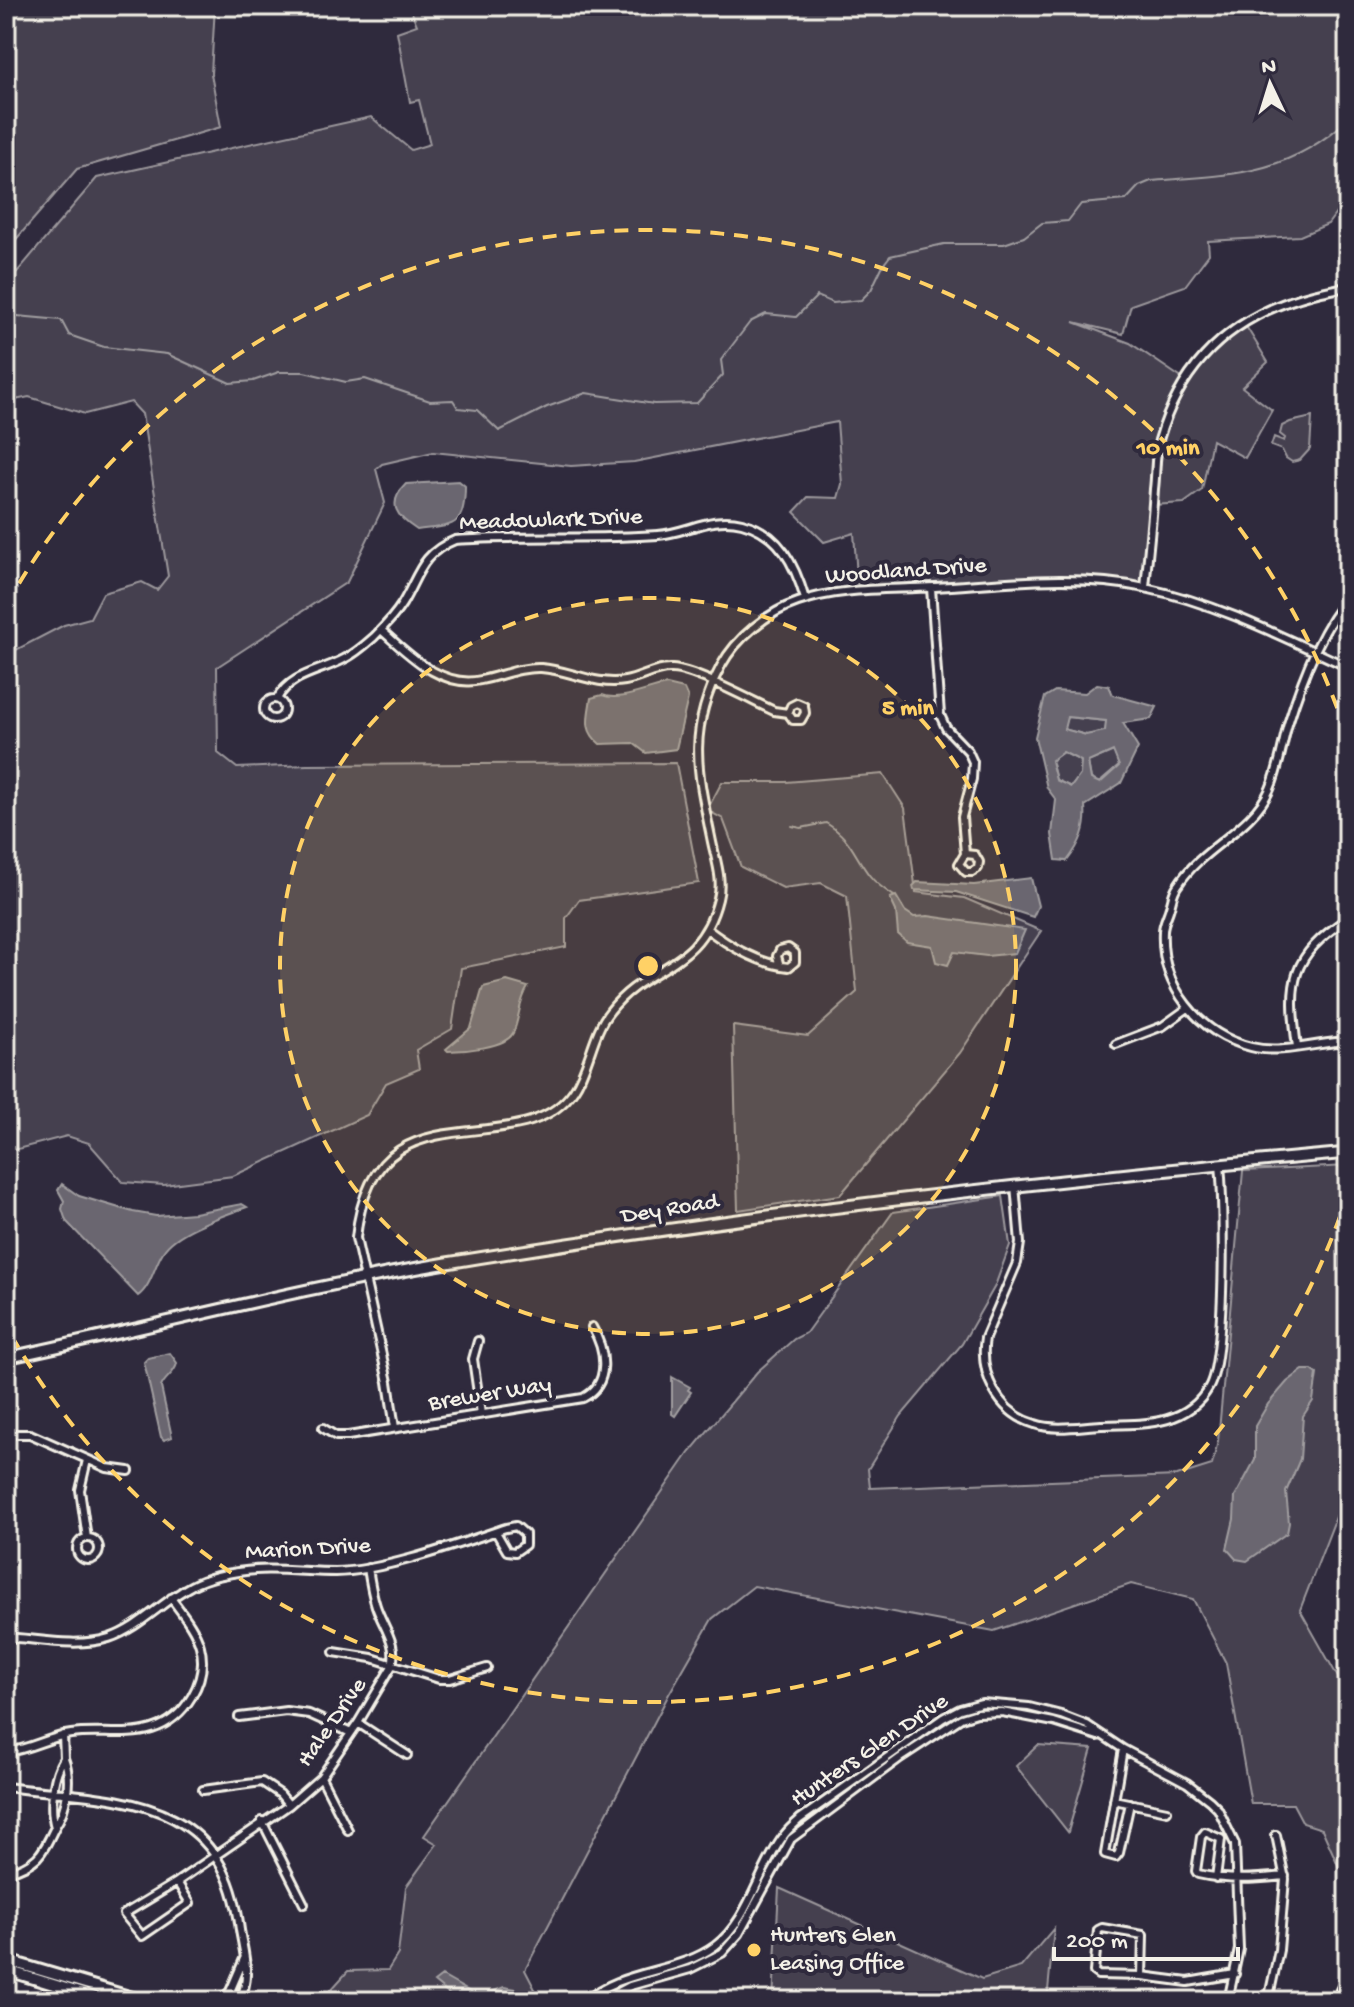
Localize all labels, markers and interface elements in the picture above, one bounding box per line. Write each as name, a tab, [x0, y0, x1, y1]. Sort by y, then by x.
north arrow	[1230, 44, 1310, 124]
text: N	[1261, 55, 1277, 82]
text: 10 min	[1136, 435, 1200, 464]
street label: Meadowlark Drive	[459, 503, 644, 539]
street label: Woodland Drive	[824, 552, 988, 592]
text: 5 min	[882, 695, 935, 724]
centre of rings	[634, 952, 662, 980]
street label: Dey Road	[617, 1188, 723, 1232]
street label: Brewer Way	[426, 1371, 554, 1419]
street label: Marion Drive	[245, 1532, 372, 1568]
street label: Hale Drive	[292, 1672, 375, 1773]
street label: Hunters Glen Drive	[786, 1687, 955, 1814]
scale bar	[1054, 1911, 1238, 1961]
place label: Hunters Glen Leasing Office	[770, 1922, 905, 1979]
text: 200 m	[1066, 1928, 1128, 1957]
marker: Hunters Glen Leasing Office	[745, 1941, 763, 1959]

